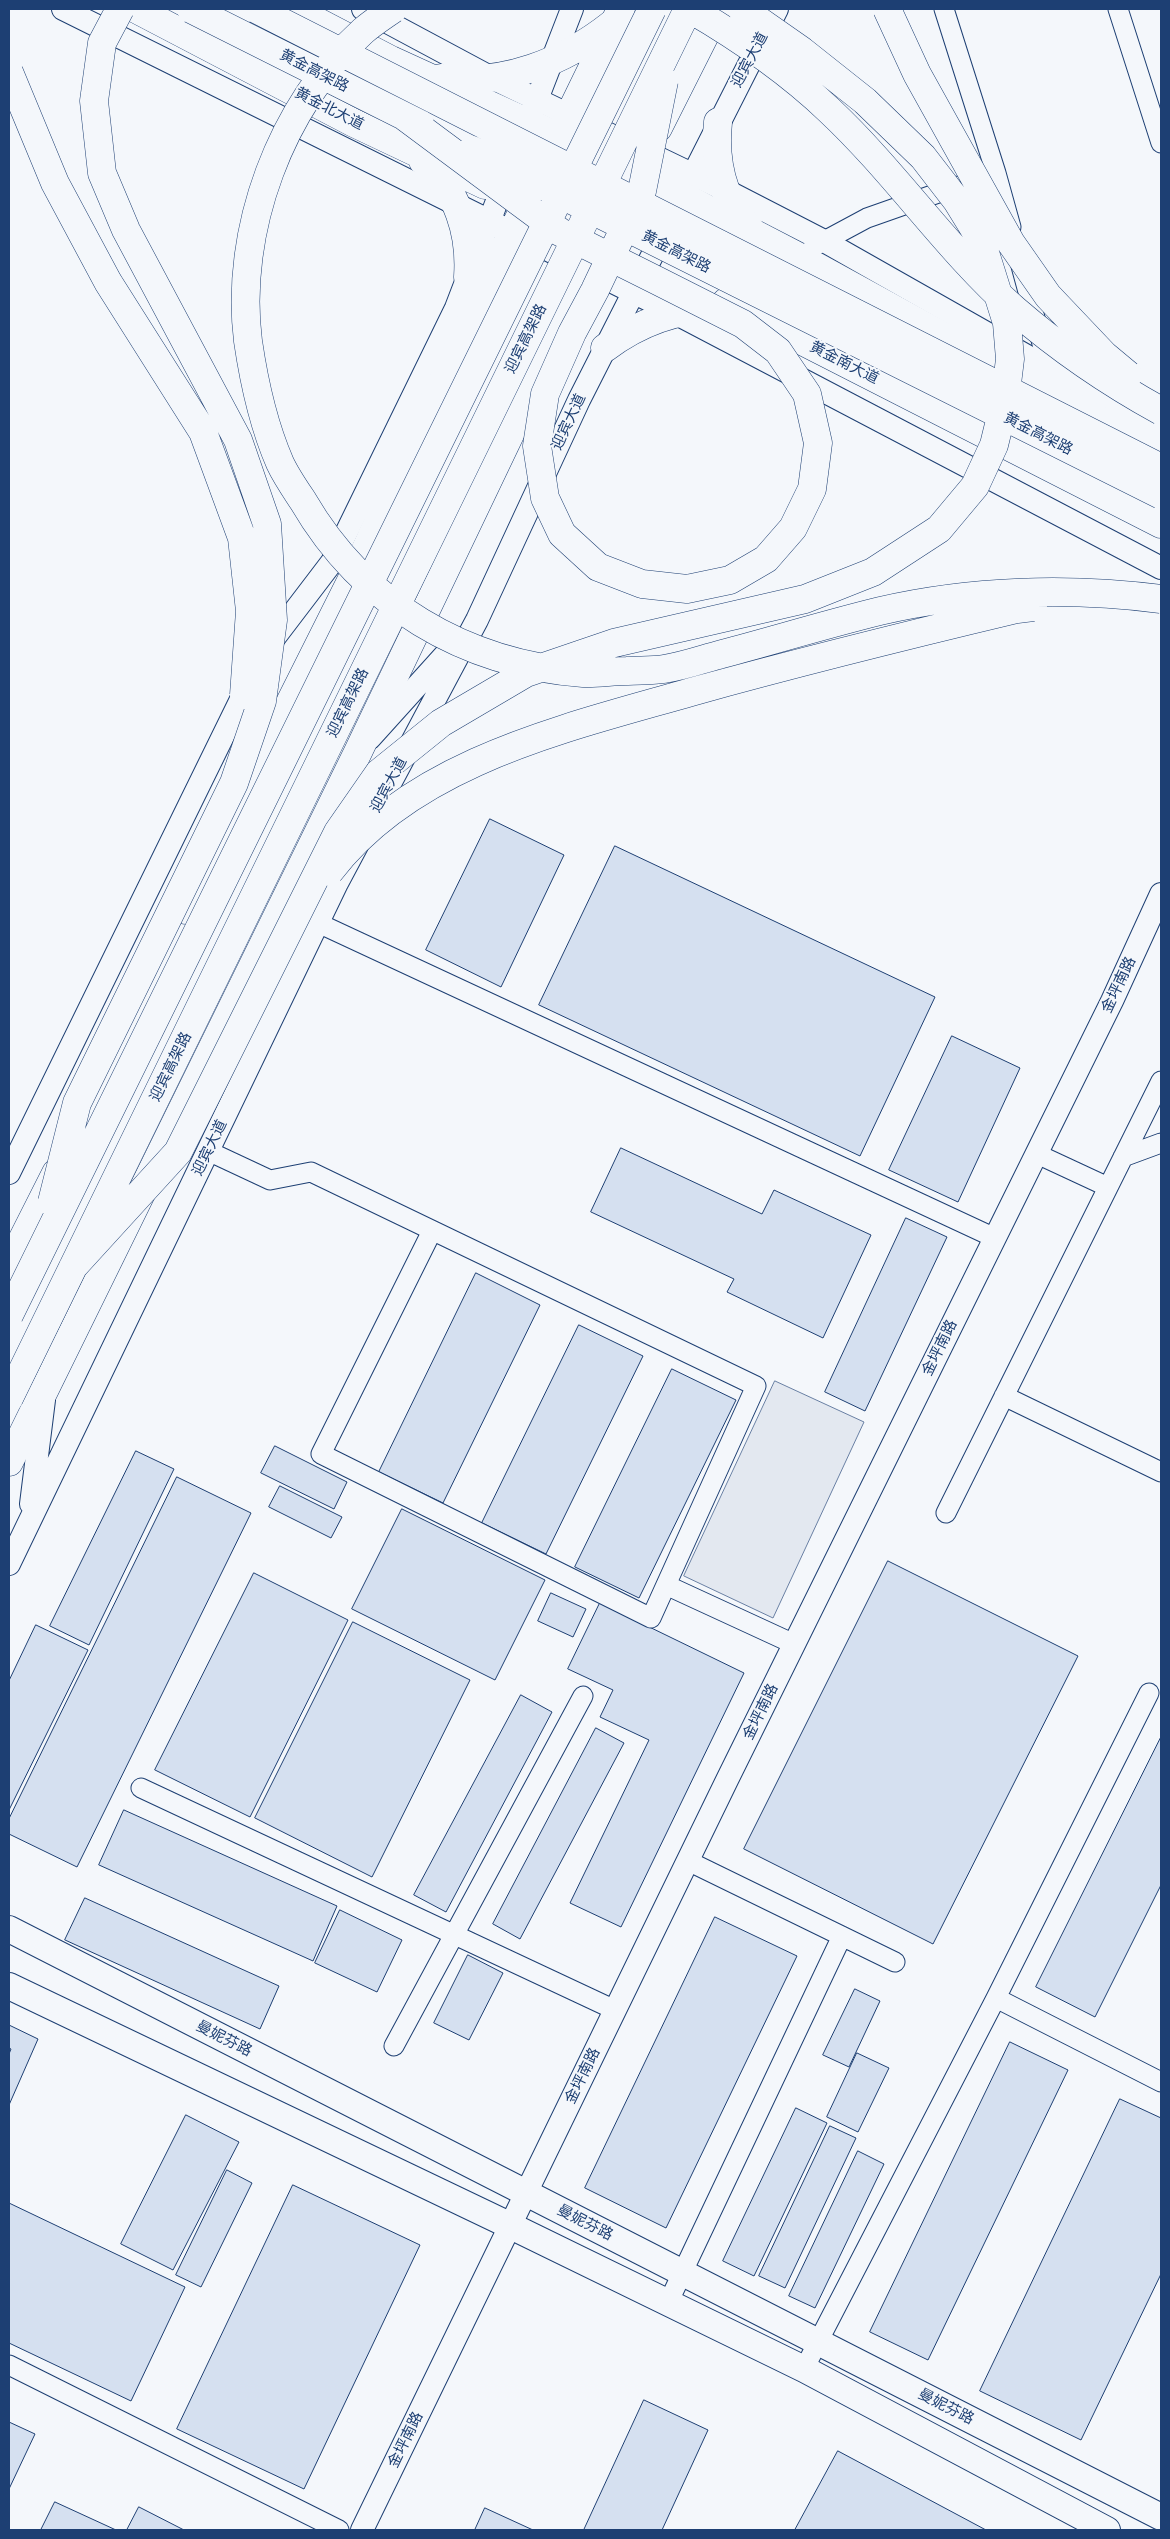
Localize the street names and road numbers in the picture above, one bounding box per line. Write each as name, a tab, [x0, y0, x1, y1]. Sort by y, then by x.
street label: 迎宾大道	[728, 29, 772, 91]
street label: 黄金高架路	[277, 46, 351, 96]
street label: 黄金北大道	[292, 84, 366, 134]
street label: 黄金高架路	[639, 227, 713, 277]
street label: 迎宾高架路	[501, 301, 551, 377]
street label: 黄金南大道	[807, 338, 881, 388]
street label: 迎宾大道	[548, 391, 590, 453]
street label: 黄金高架路	[1001, 409, 1075, 459]
street label: 迎宾高架路	[323, 665, 373, 741]
street label: 迎宾大道	[367, 754, 411, 816]
street label: 金坪南路	[1098, 954, 1140, 1016]
street label: 迎宾高架路	[146, 1029, 196, 1105]
street label: 迎宾大道	[189, 1117, 231, 1179]
street label: 金坪南路	[919, 1317, 961, 1379]
street label: 金坪南路	[740, 1681, 782, 1743]
street label: 曼妮芬路	[193, 2017, 255, 2061]
street label: 金坪南路	[562, 2045, 604, 2107]
street label: 曼妮芬路	[554, 2201, 616, 2245]
street label: 曼妮芬路	[915, 2385, 977, 2429]
street label: 金坪南路	[385, 2409, 427, 2471]

